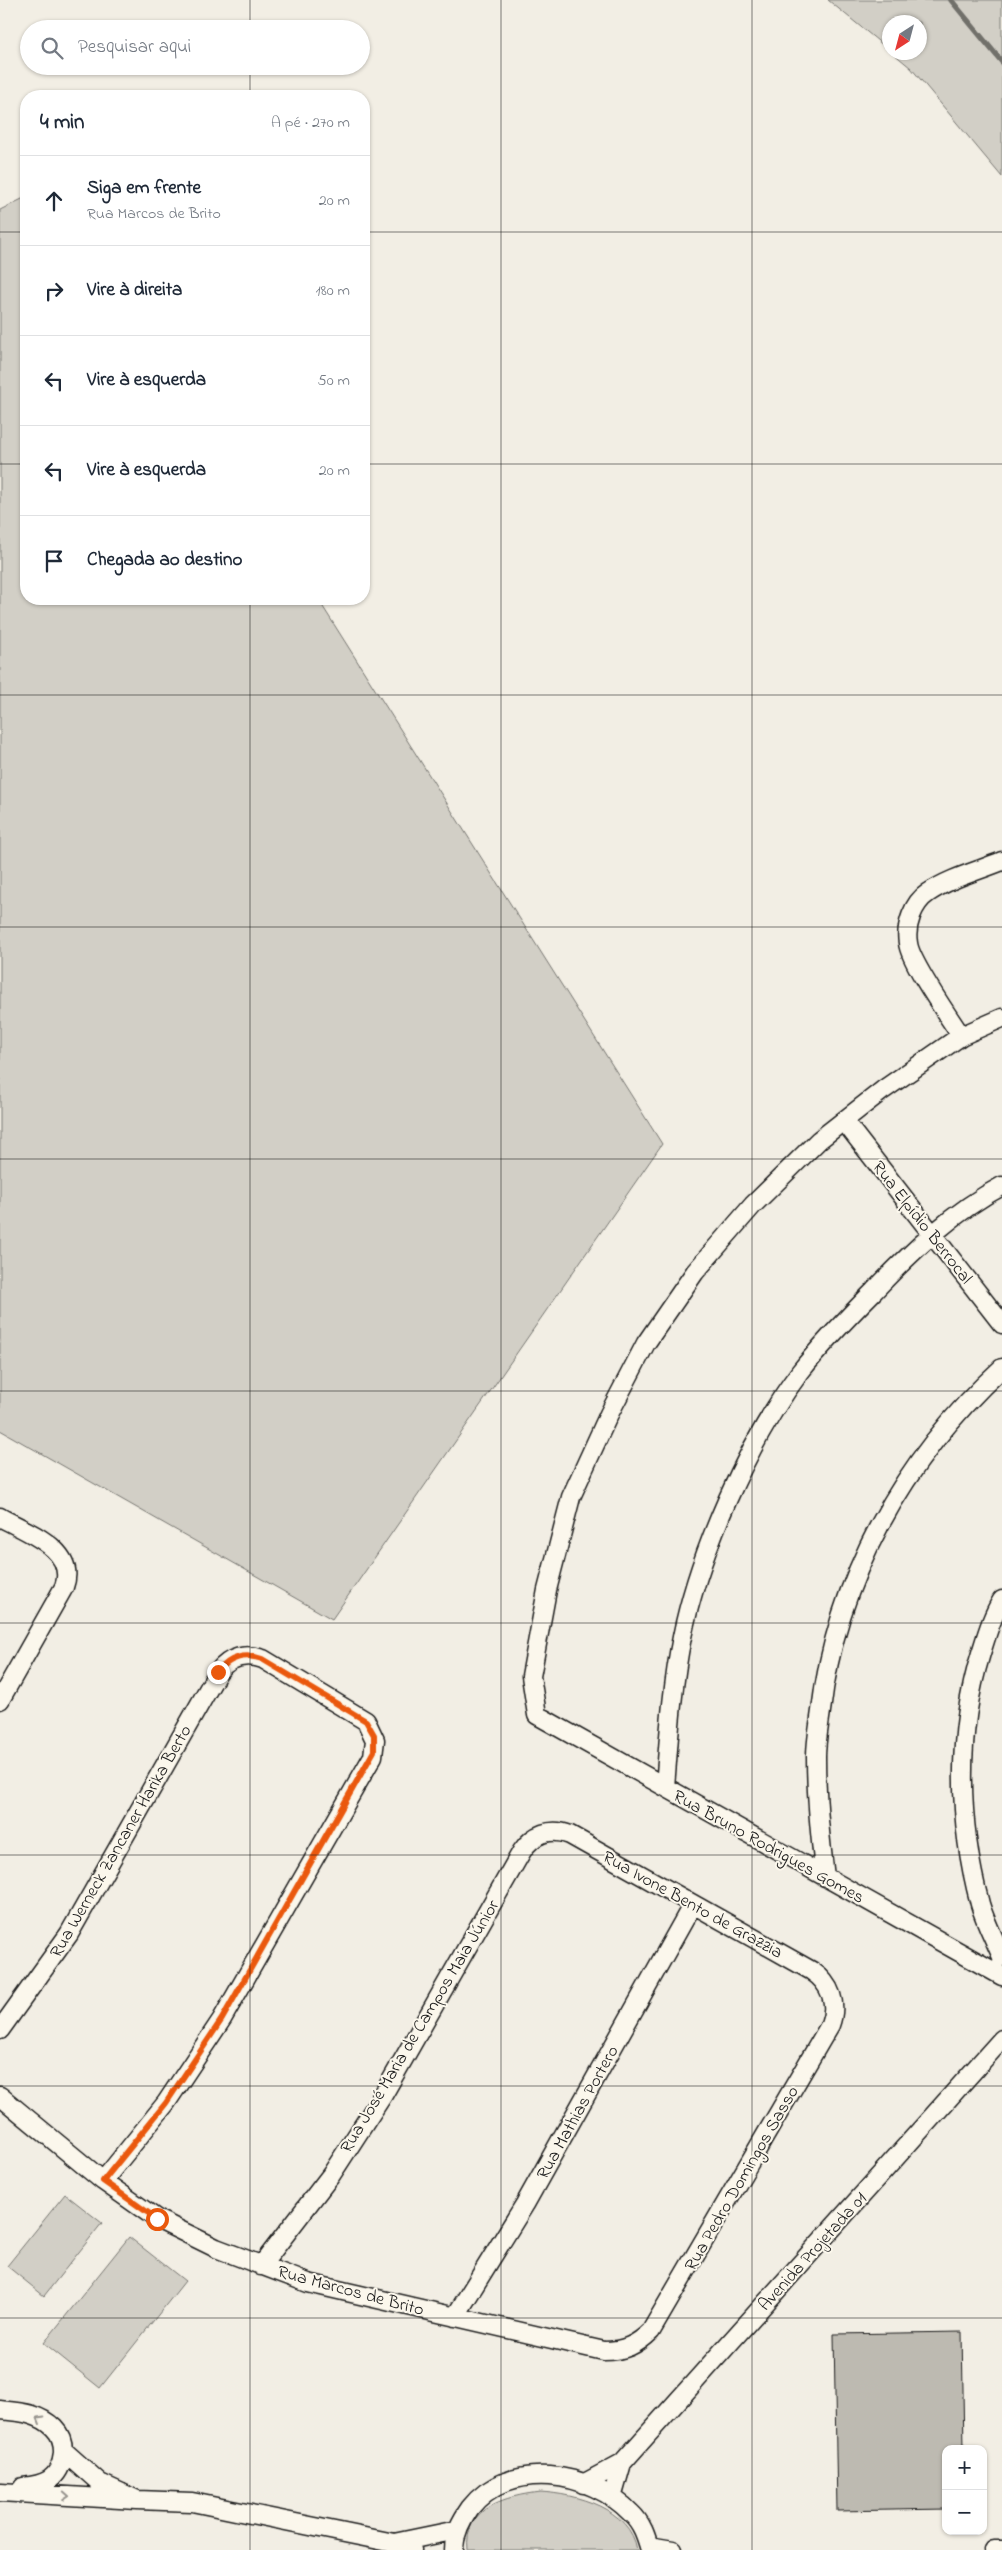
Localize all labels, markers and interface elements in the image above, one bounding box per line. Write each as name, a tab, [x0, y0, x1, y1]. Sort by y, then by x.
north arrow	[882, 15, 927, 60]
search box	[20, 20, 370, 75]
icon: search	[38, 34, 66, 62]
text: Pesquisar aqui	[78, 34, 191, 61]
text: 4 min	[40, 108, 84, 138]
text: A pé · 270 m	[271, 111, 350, 135]
text: Siga em frente	[87, 175, 201, 202]
icon: ahead	[40, 187, 68, 215]
text: 20 m	[319, 189, 350, 213]
text: Rua Marcos de Brito	[87, 202, 221, 226]
icon: right	[40, 277, 68, 305]
text: Vire à direita	[87, 277, 182, 304]
text: 180 m	[316, 279, 350, 303]
icon: left	[40, 367, 68, 395]
text: Vire à esquerda	[87, 367, 206, 394]
text: 50 m	[318, 369, 350, 393]
icon: left	[40, 457, 68, 485]
text: Vire à esquerda	[87, 457, 206, 484]
text: 20 m	[319, 459, 350, 483]
icon: arrive	[40, 547, 68, 575]
text: Chegada ao destino	[87, 547, 242, 574]
street label: Rua Elpídio Berrocal	[865, 1156, 978, 1290]
route end	[207, 1661, 230, 1684]
street label: Rua Werneck Zancaner Harika Berto	[44, 1721, 199, 1963]
street label: Rua Bruno Rodrigues Gomes	[667, 1784, 868, 1912]
street label: Rua Ivone Bento de Grazzia	[597, 1845, 787, 1966]
street label: Rua José Maria de Campos Maia Júnior	[335, 1895, 507, 2159]
street label: Rua Mathias Portero	[531, 2041, 626, 2185]
street label: Rua Pedro Domingos Sasso	[679, 2082, 807, 2277]
street label: Avenida Projetada 01	[753, 2187, 874, 2318]
route start	[146, 2208, 169, 2231]
street label: Rua Marcos de Brito	[274, 2260, 427, 2324]
one-way arrow	[37, 2416, 46, 2426]
map controls	[942, 2445, 987, 2535]
button: +	[942, 2445, 987, 2490]
one-way arrow	[62, 2490, 70, 2501]
button: −	[942, 2490, 987, 2535]

